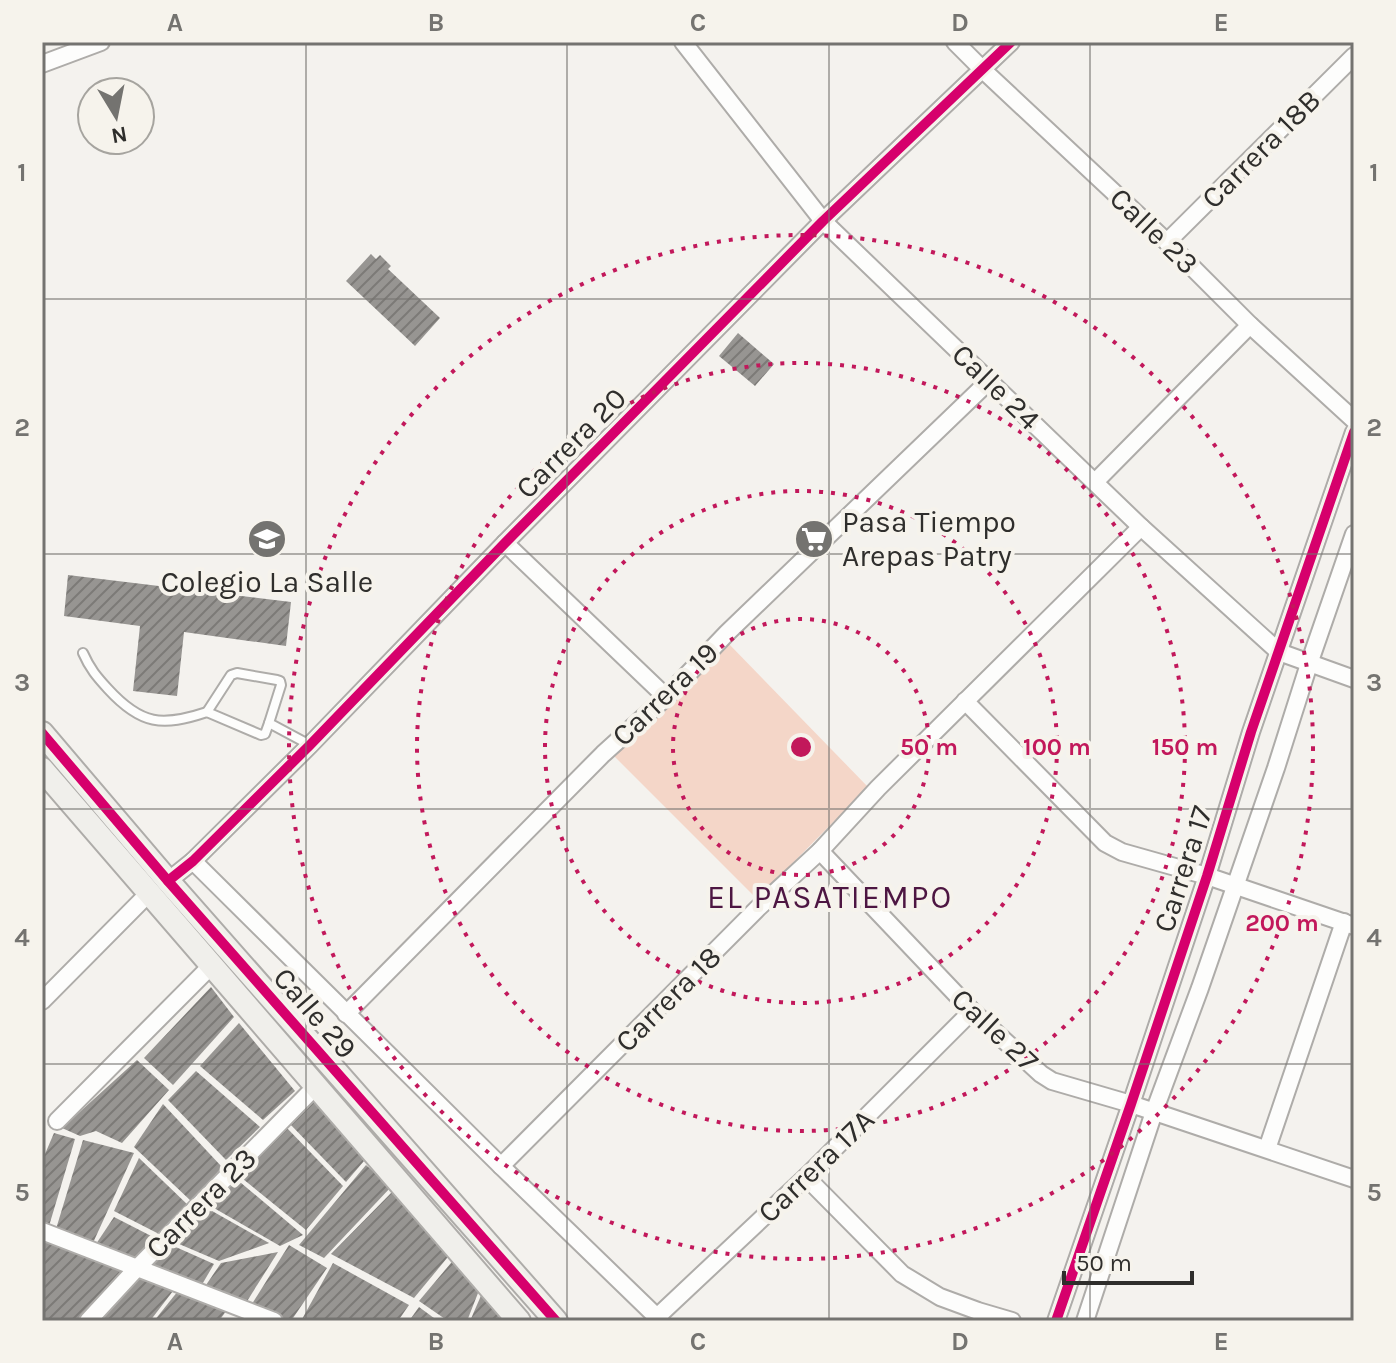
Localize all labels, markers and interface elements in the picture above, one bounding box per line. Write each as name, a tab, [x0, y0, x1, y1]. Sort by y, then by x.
text: A	[167, 7, 183, 38]
text: B	[428, 7, 444, 38]
text: C	[690, 7, 706, 38]
text: D	[951, 7, 969, 38]
text: E	[1213, 7, 1229, 38]
north arrow	[76, 76, 156, 156]
street label: Carrera 18B	[1194, 82, 1328, 216]
text: N	[109, 121, 129, 149]
text: 1	[17, 157, 27, 188]
text: 1	[1369, 157, 1379, 188]
street label: Calle 23	[1102, 180, 1206, 282]
street label: Calle 24	[945, 336, 1048, 438]
street label: Carrera 20	[508, 380, 634, 506]
text: 2	[14, 412, 30, 443]
text: 2	[1366, 412, 1382, 443]
place label: Pasa Tiempo Arepas Patry	[842, 504, 1016, 574]
school or university icon: Colegio La Salle	[246, 518, 288, 560]
supermarket icon: Pasa Tiempo Arepas Patry	[793, 518, 835, 560]
place label: Colegio La Salle	[161, 564, 373, 600]
street label: Carrera 19	[604, 635, 726, 753]
text: 3	[14, 667, 30, 698]
text: 3	[1366, 667, 1382, 698]
centre of rings	[787, 733, 815, 761]
text: 50 m	[900, 733, 958, 761]
text: 100 m	[1023, 733, 1091, 761]
text: 150 m	[1152, 733, 1218, 761]
street label: Carrera 17	[1146, 801, 1220, 937]
district label: EL PASATIEMPO	[707, 879, 953, 916]
text: 200 m	[1245, 909, 1319, 937]
text: 4	[14, 922, 30, 953]
text: 4	[1366, 922, 1382, 953]
street label: Carrera 18	[608, 939, 728, 1059]
street label: Calle 29	[266, 960, 364, 1066]
street label: Calle 27	[944, 981, 1046, 1079]
street label: Carrera 17A	[750, 1102, 882, 1230]
street label: Carrera 23	[138, 1140, 264, 1266]
text: 5	[14, 1177, 30, 1208]
text: 5	[1366, 1177, 1382, 1208]
scale bar	[1064, 1235, 1192, 1285]
text: 50 m	[1076, 1249, 1132, 1277]
text: A	[167, 1326, 183, 1357]
text: B	[428, 1326, 444, 1357]
text: C	[690, 1326, 706, 1357]
text: D	[951, 1326, 969, 1357]
text: E	[1213, 1326, 1229, 1357]

